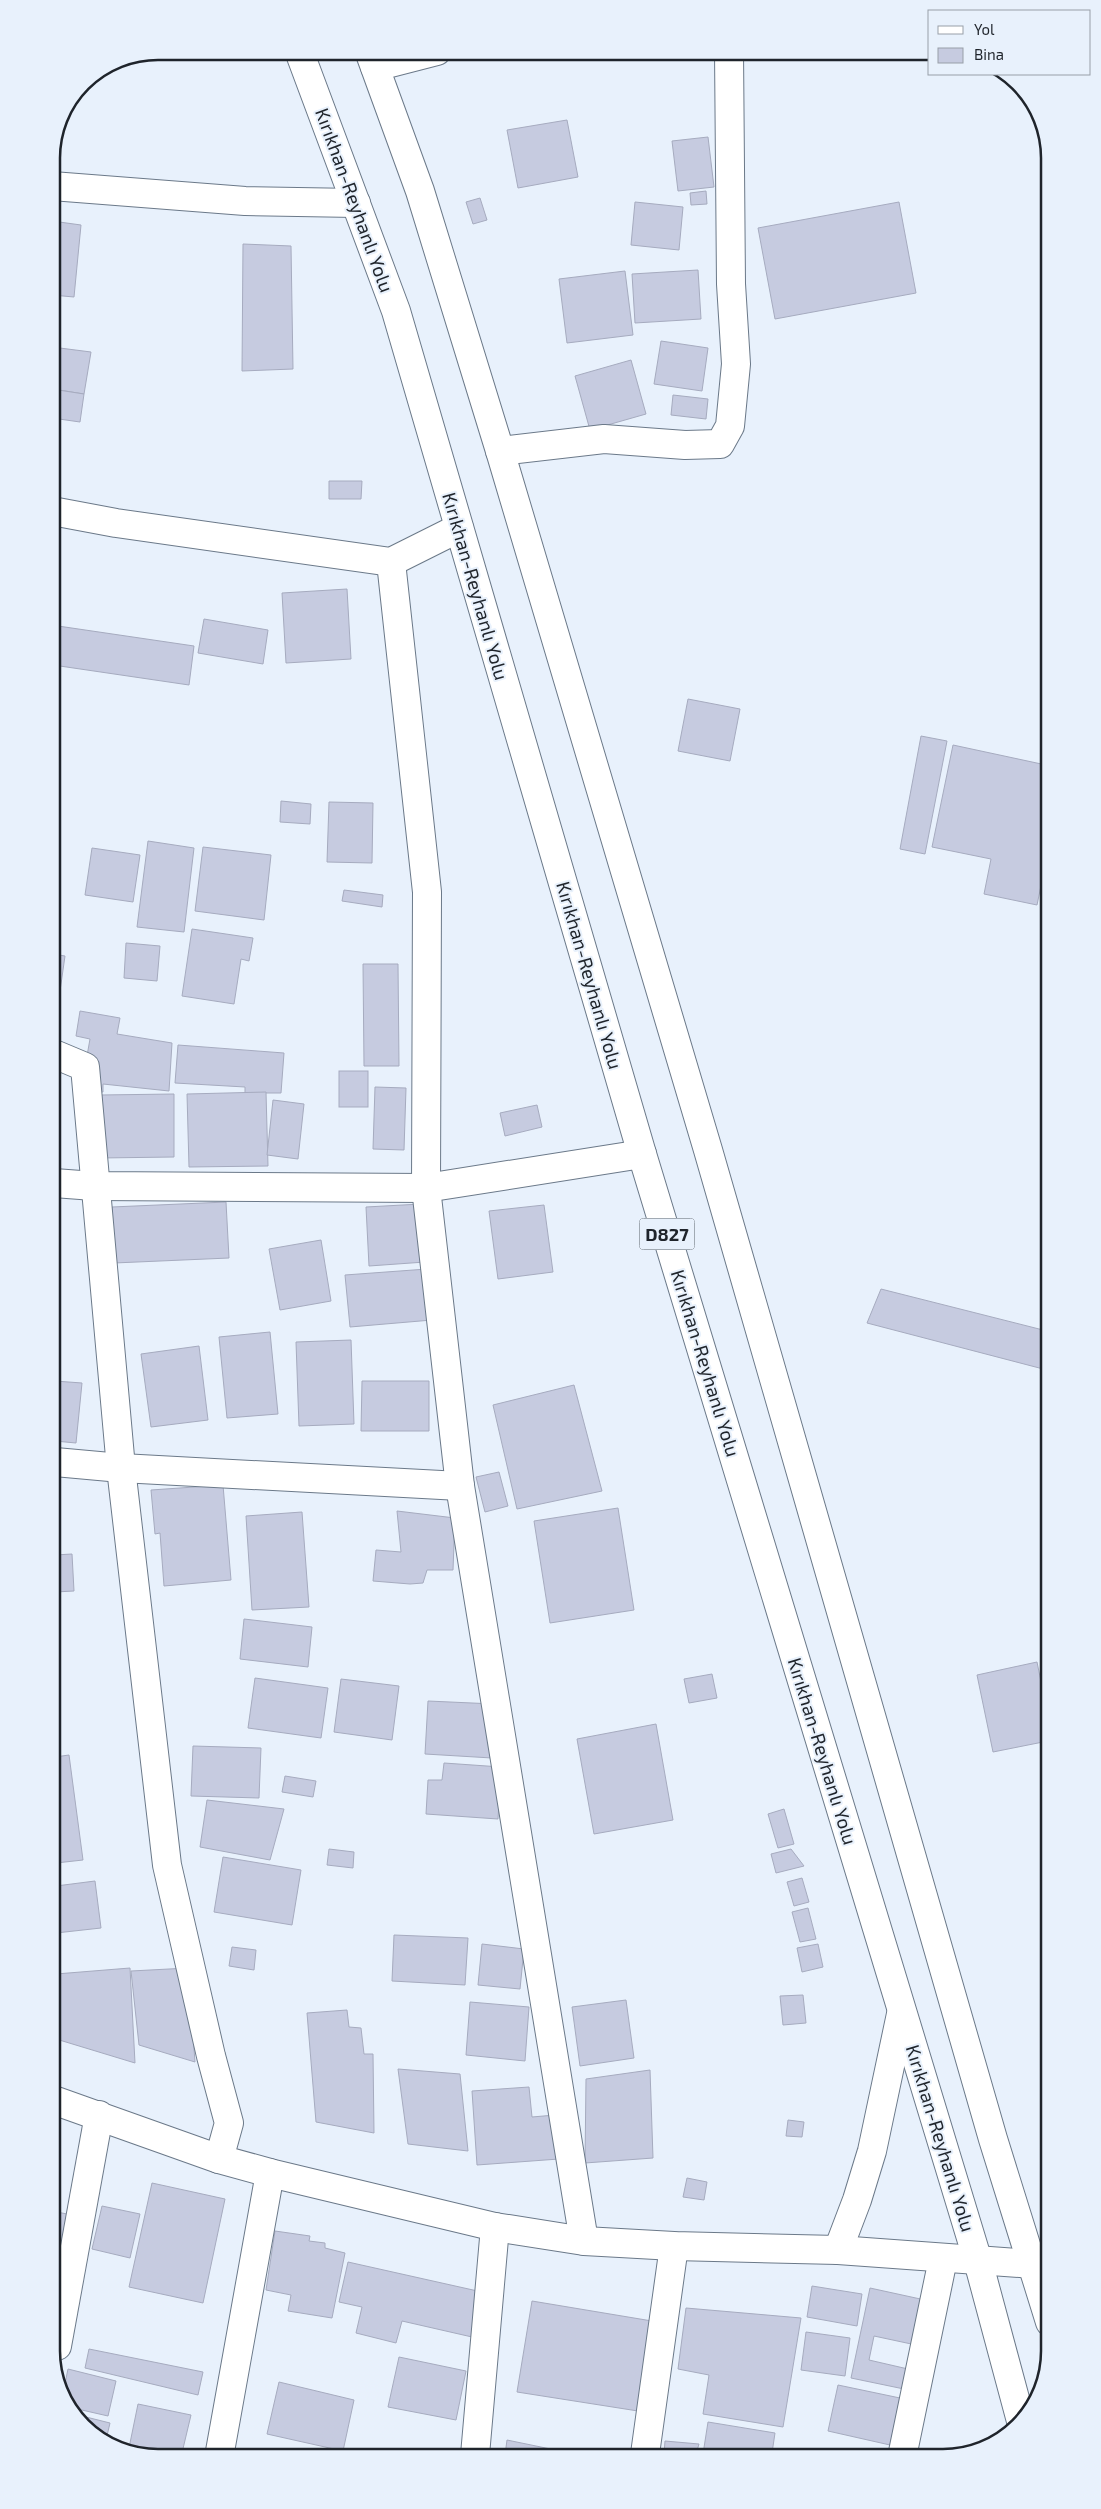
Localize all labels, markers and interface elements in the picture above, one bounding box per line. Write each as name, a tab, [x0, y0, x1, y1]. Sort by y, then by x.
legend	[928, 10, 1091, 75]
text: Yol	[974, 20, 995, 38]
text: Bina	[974, 45, 1004, 63]
street label: Kırıkhan-Reyhanlı Yolu	[311, 105, 399, 295]
street label: Kırıkhan-Reyhanlı Yolu	[438, 489, 514, 683]
street label: Kırıkhan-Reyhanlı Yolu	[552, 878, 628, 1072]
road number: D827	[640, 1218, 694, 1250]
street label: Kırıkhan-Reyhanlı Yolu	[667, 1267, 745, 1459]
street label: Kırıkhan-Reyhanlı Yolu	[784, 1655, 862, 1847]
street label: Kırıkhan-Reyhanlı Yolu	[902, 2042, 980, 2234]

